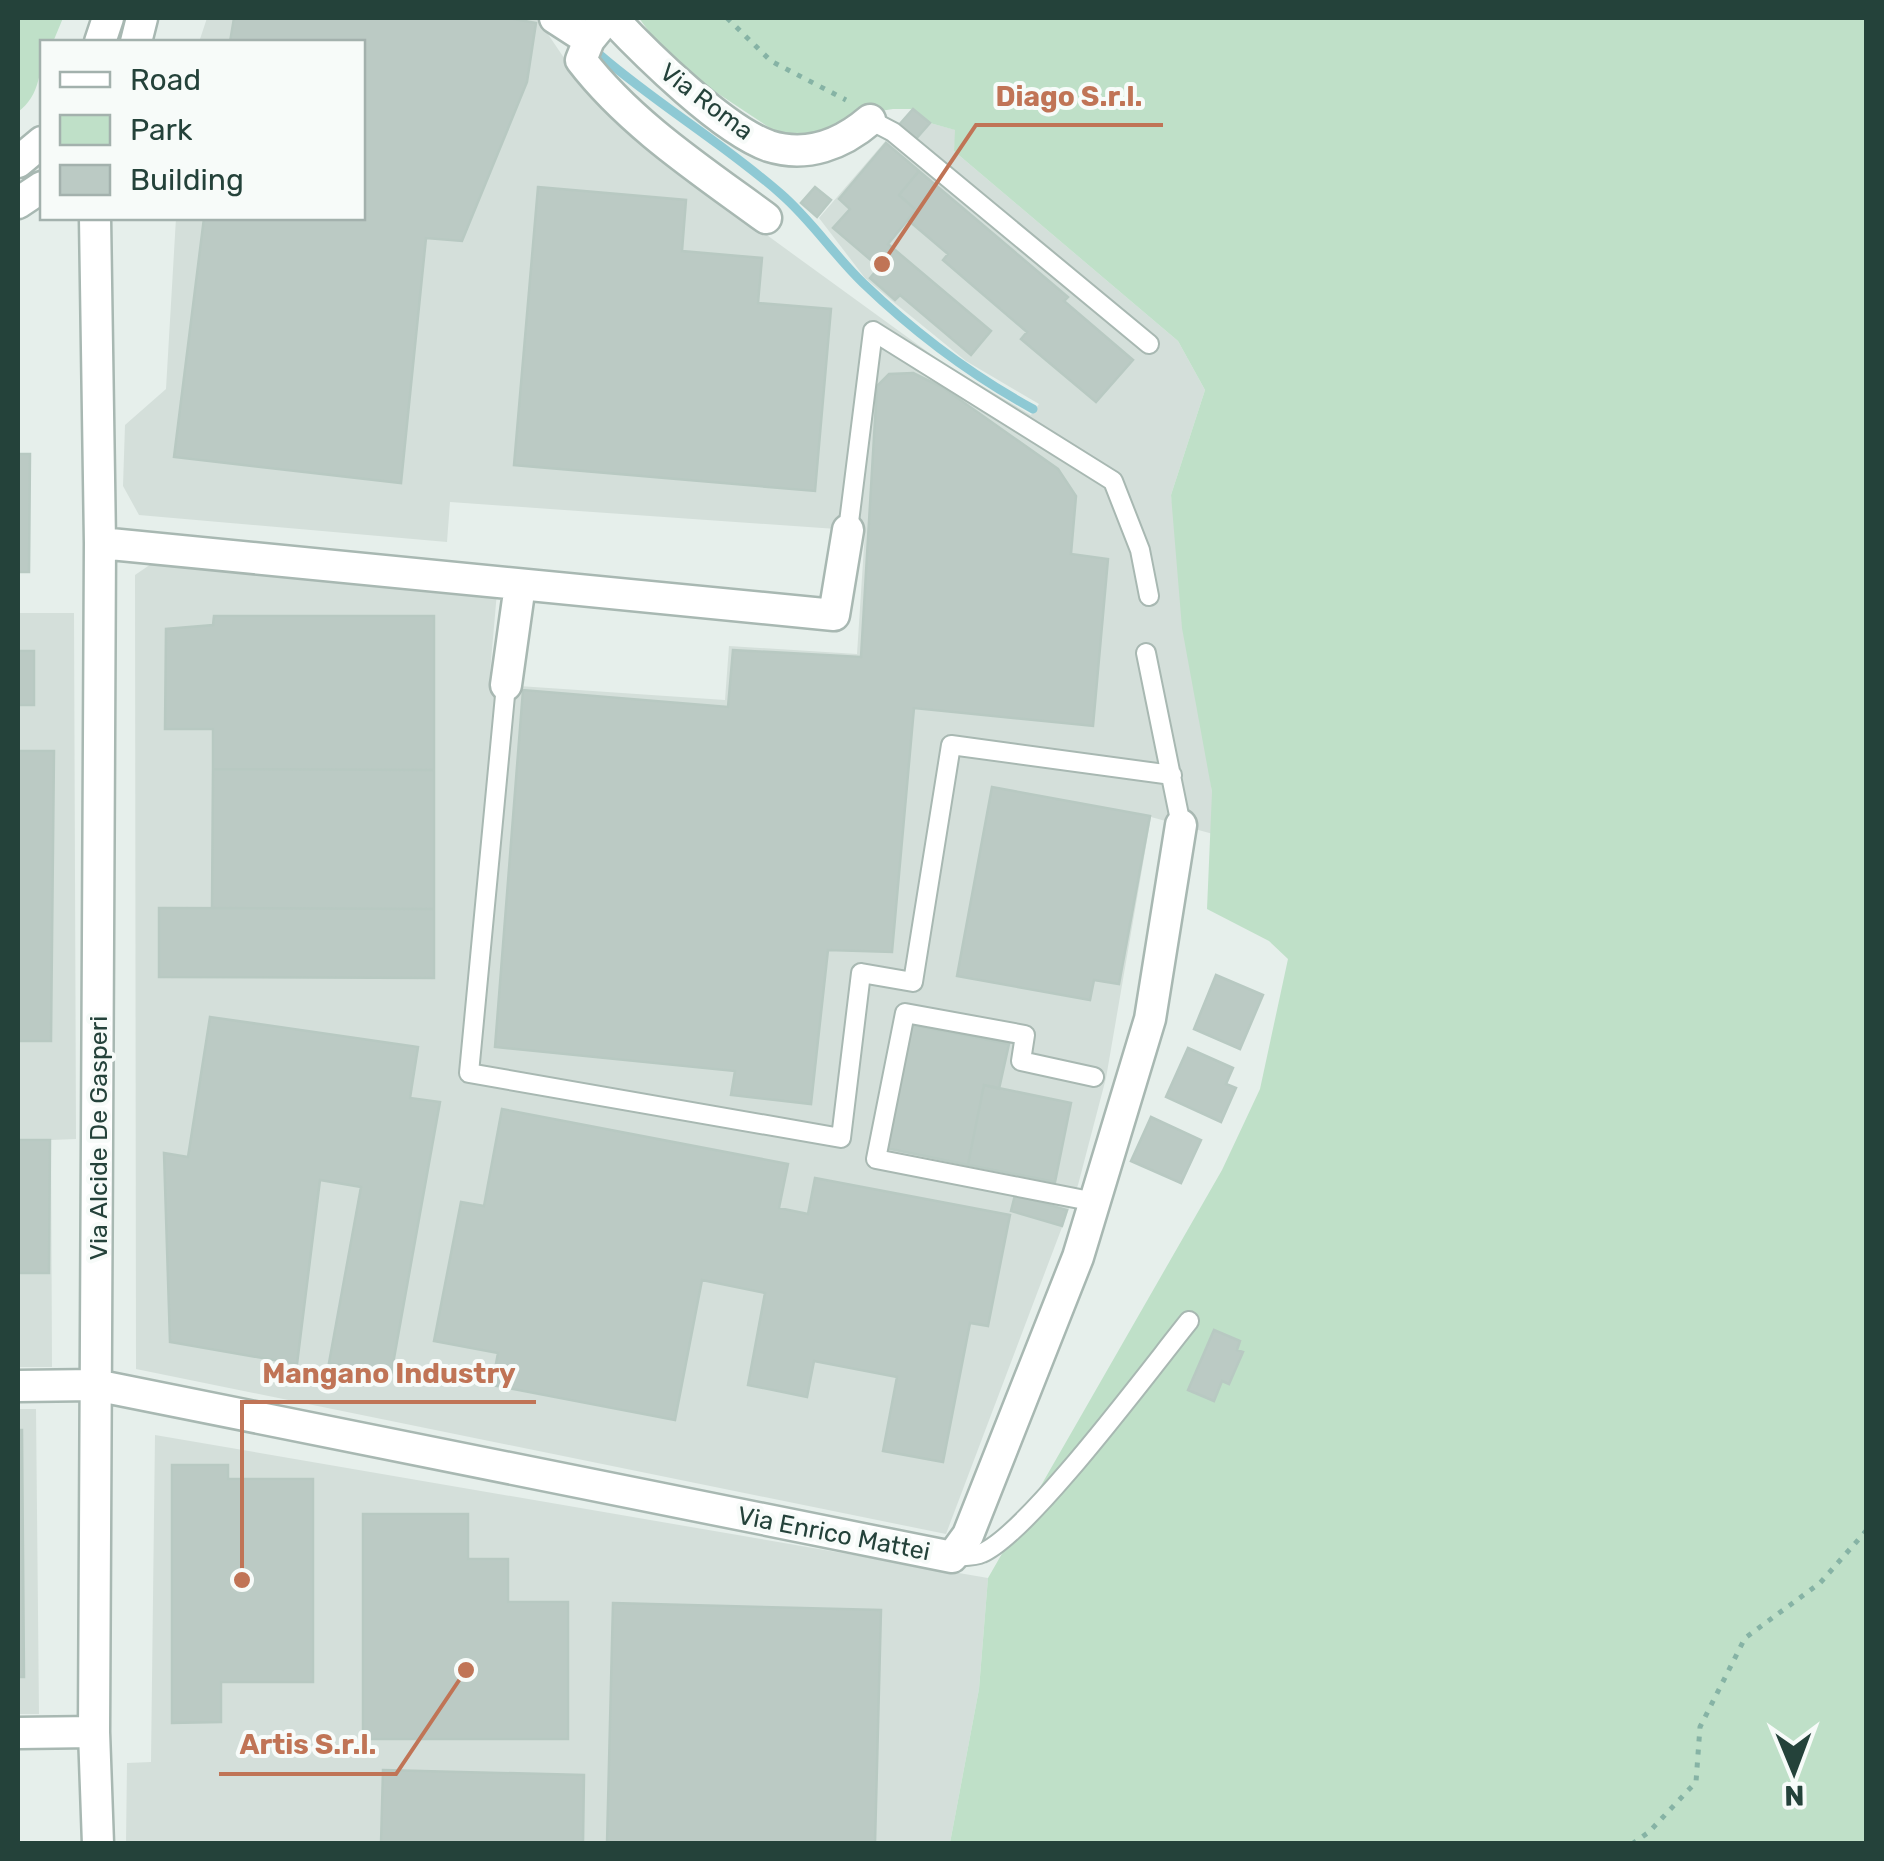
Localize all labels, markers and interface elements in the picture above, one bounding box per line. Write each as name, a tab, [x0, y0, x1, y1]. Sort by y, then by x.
legend	[40, 40, 365, 220]
street label: Via Roma	[654, 57, 759, 146]
text: Road	[130, 62, 201, 98]
callout: Diago S.r.l.	[976, 67, 1163, 125]
text: Diago S.r.l.	[995, 80, 1143, 113]
text: Park	[130, 112, 193, 148]
text: Building	[130, 162, 244, 198]
street label: Via Alcide De Gasperi	[84, 1016, 113, 1260]
callout: Mangano Industry	[242, 1344, 536, 1402]
text: Mangano Industry	[262, 1357, 516, 1390]
street label: Via Enrico Mattei	[735, 1501, 933, 1566]
callout: Artis S.r.l.	[219, 1716, 396, 1774]
north arrow	[1744, 1721, 1844, 1821]
text: Artis S.r.l.	[240, 1728, 376, 1761]
text: N	[1784, 1779, 1805, 1812]

